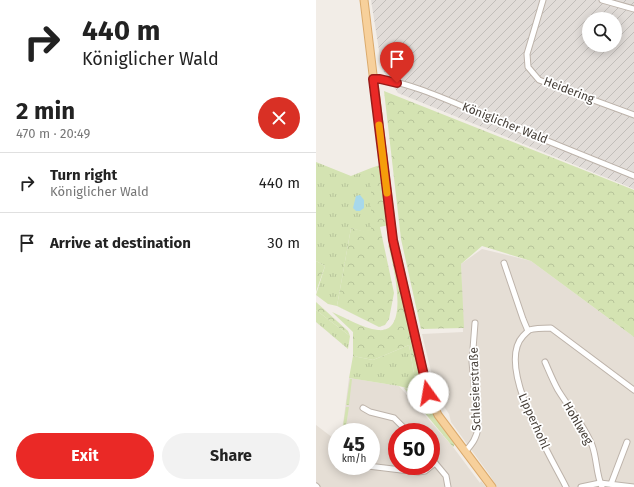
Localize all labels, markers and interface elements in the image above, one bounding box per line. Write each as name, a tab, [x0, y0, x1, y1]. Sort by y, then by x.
map controls	[582, 12, 622, 52]
button: search	[582, 12, 622, 52]
text: 440 m	[82, 14, 160, 47]
icon: right	[16, 16, 68, 68]
pin	[380, 42, 414, 83]
text: Königlicher Wald	[82, 48, 219, 70]
icon: arrive	[386, 48, 408, 70]
street label: Heidering	[542, 74, 597, 106]
text: 2 min	[16, 97, 75, 125]
button: close	[258, 97, 300, 139]
street label: Königlicher Wald	[460, 99, 550, 147]
text: 470 m · 20:49	[16, 126, 90, 141]
text: Turn right	[50, 166, 117, 184]
icon: right	[16, 172, 38, 194]
text: 440 m	[259, 174, 300, 192]
text: Königlicher Wald	[50, 184, 149, 199]
icon: arrive	[16, 232, 38, 254]
text: Arrive at destination	[50, 234, 191, 252]
text: 30 m	[267, 234, 300, 252]
street label: Schlesierstraße	[467, 347, 483, 431]
position arrow	[407, 372, 449, 414]
street label: Lipperhohl	[516, 391, 553, 451]
street label: Hohlweg	[560, 399, 596, 448]
speed limit sign: 50	[388, 423, 440, 475]
text: 45	[343, 432, 365, 456]
button: Exit	[16, 433, 154, 479]
button: Share	[162, 433, 300, 479]
text: km/h	[342, 453, 366, 465]

